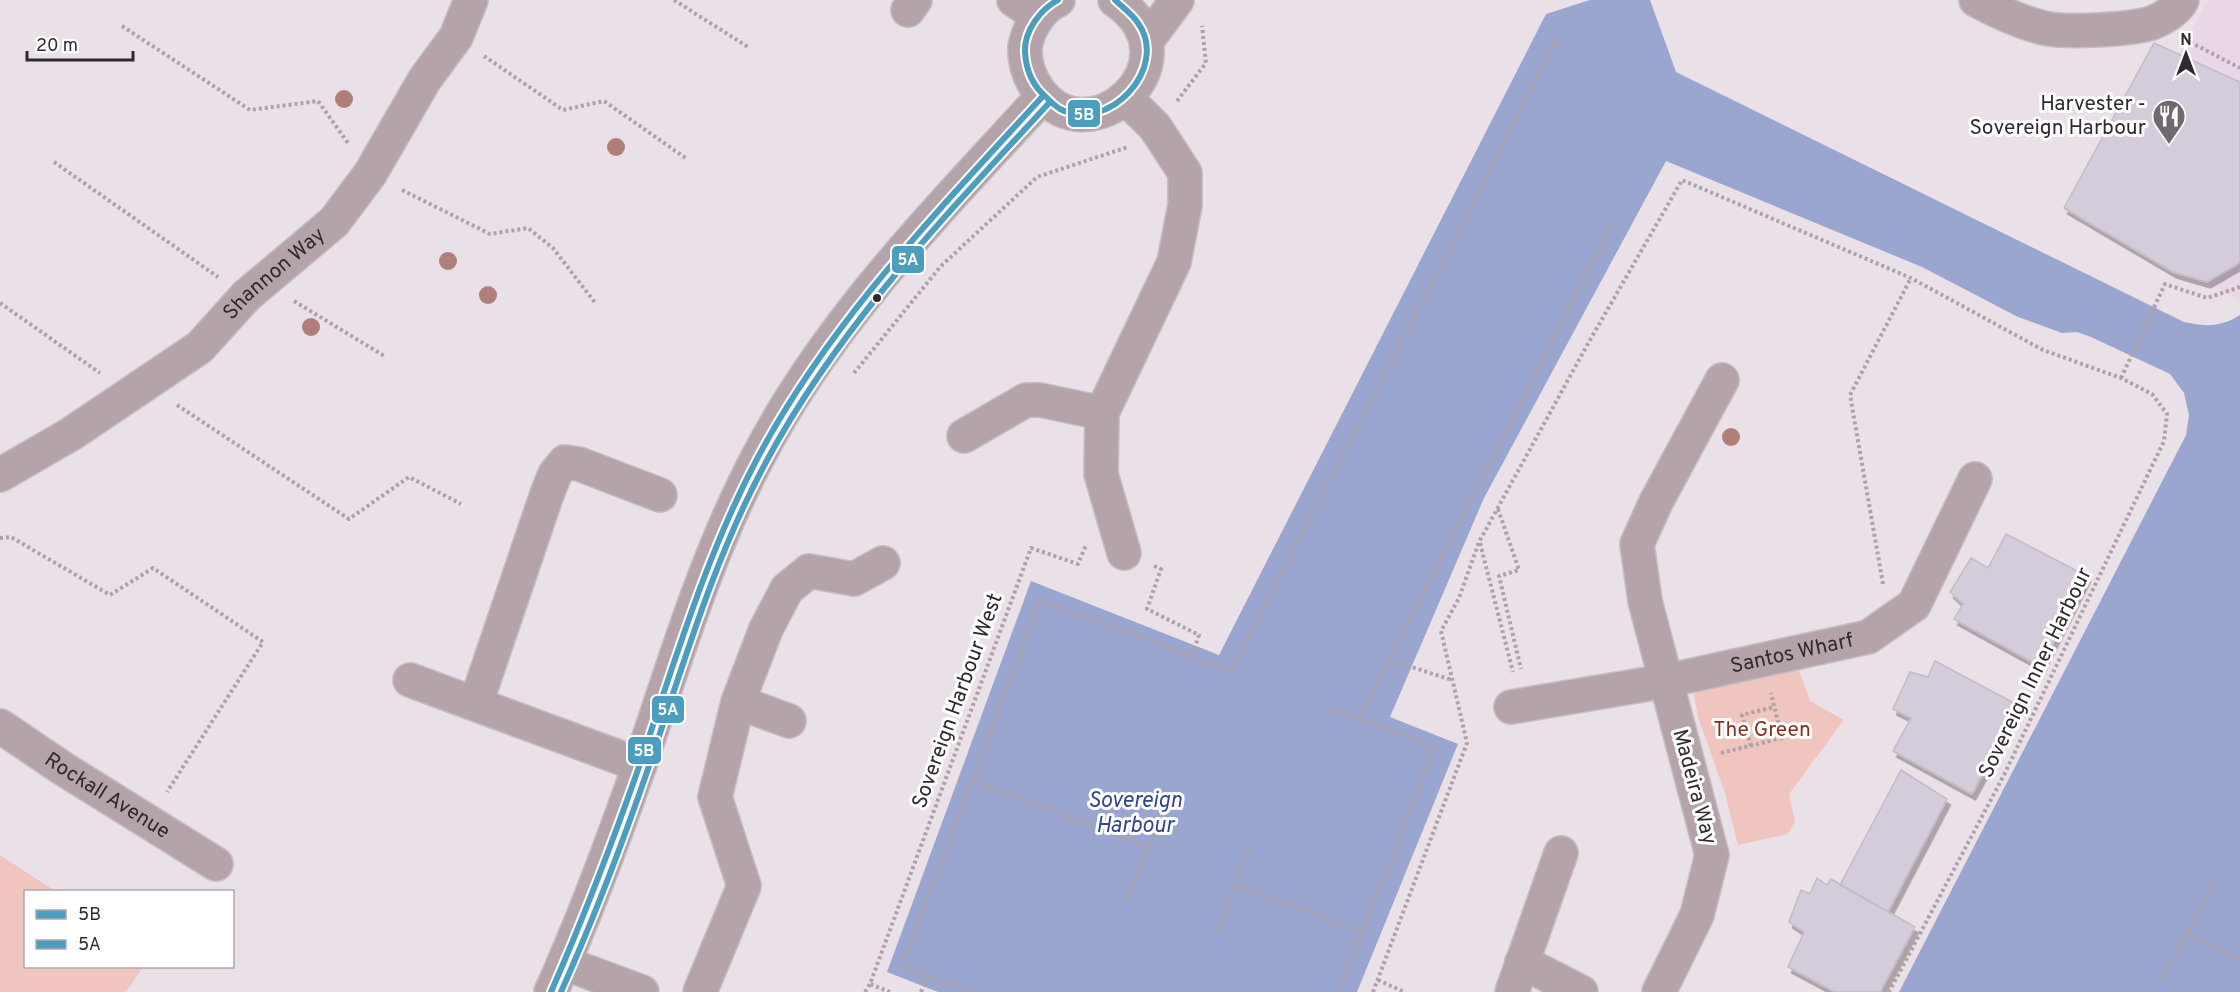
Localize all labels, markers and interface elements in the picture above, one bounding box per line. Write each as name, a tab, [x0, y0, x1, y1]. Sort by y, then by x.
scale bar	[27, 24, 134, 62]
north arrow	[2156, 24, 2216, 84]
text: N	[2180, 31, 2192, 51]
text: 20 m	[36, 35, 78, 58]
place label: Harvester - Sovereign Harbour	[1970, 91, 2146, 142]
restaurant icon: Harvester - Sovereign Harbour	[2151, 98, 2187, 145]
line badge: 5B	[1067, 99, 1101, 128]
text: 5B	[1074, 106, 1094, 126]
street label: Shannon Way	[217, 222, 331, 326]
line badge: 5A	[891, 245, 925, 274]
text: 5A	[898, 251, 918, 271]
unlabelled marker	[871, 292, 883, 304]
street label: Sovereign Inner Harbour	[1973, 563, 2099, 783]
street label: Sovereign Harbour West	[907, 590, 1009, 812]
street label: Santos Wharf	[1728, 627, 1856, 680]
line badge: 5A	[651, 695, 685, 724]
text: 5A	[658, 701, 678, 721]
park label: The Green	[1713, 717, 1811, 744]
street label: Madeira Way	[1666, 726, 1722, 848]
line badge: 5B	[627, 736, 662, 765]
text: 5B	[634, 742, 654, 762]
street label: Rockall Avenue	[39, 746, 175, 845]
water label: Sovereign Harbour	[1088, 788, 1182, 840]
legend	[24, 890, 234, 968]
text: 5B	[78, 904, 101, 927]
text: 5A	[78, 934, 101, 957]

